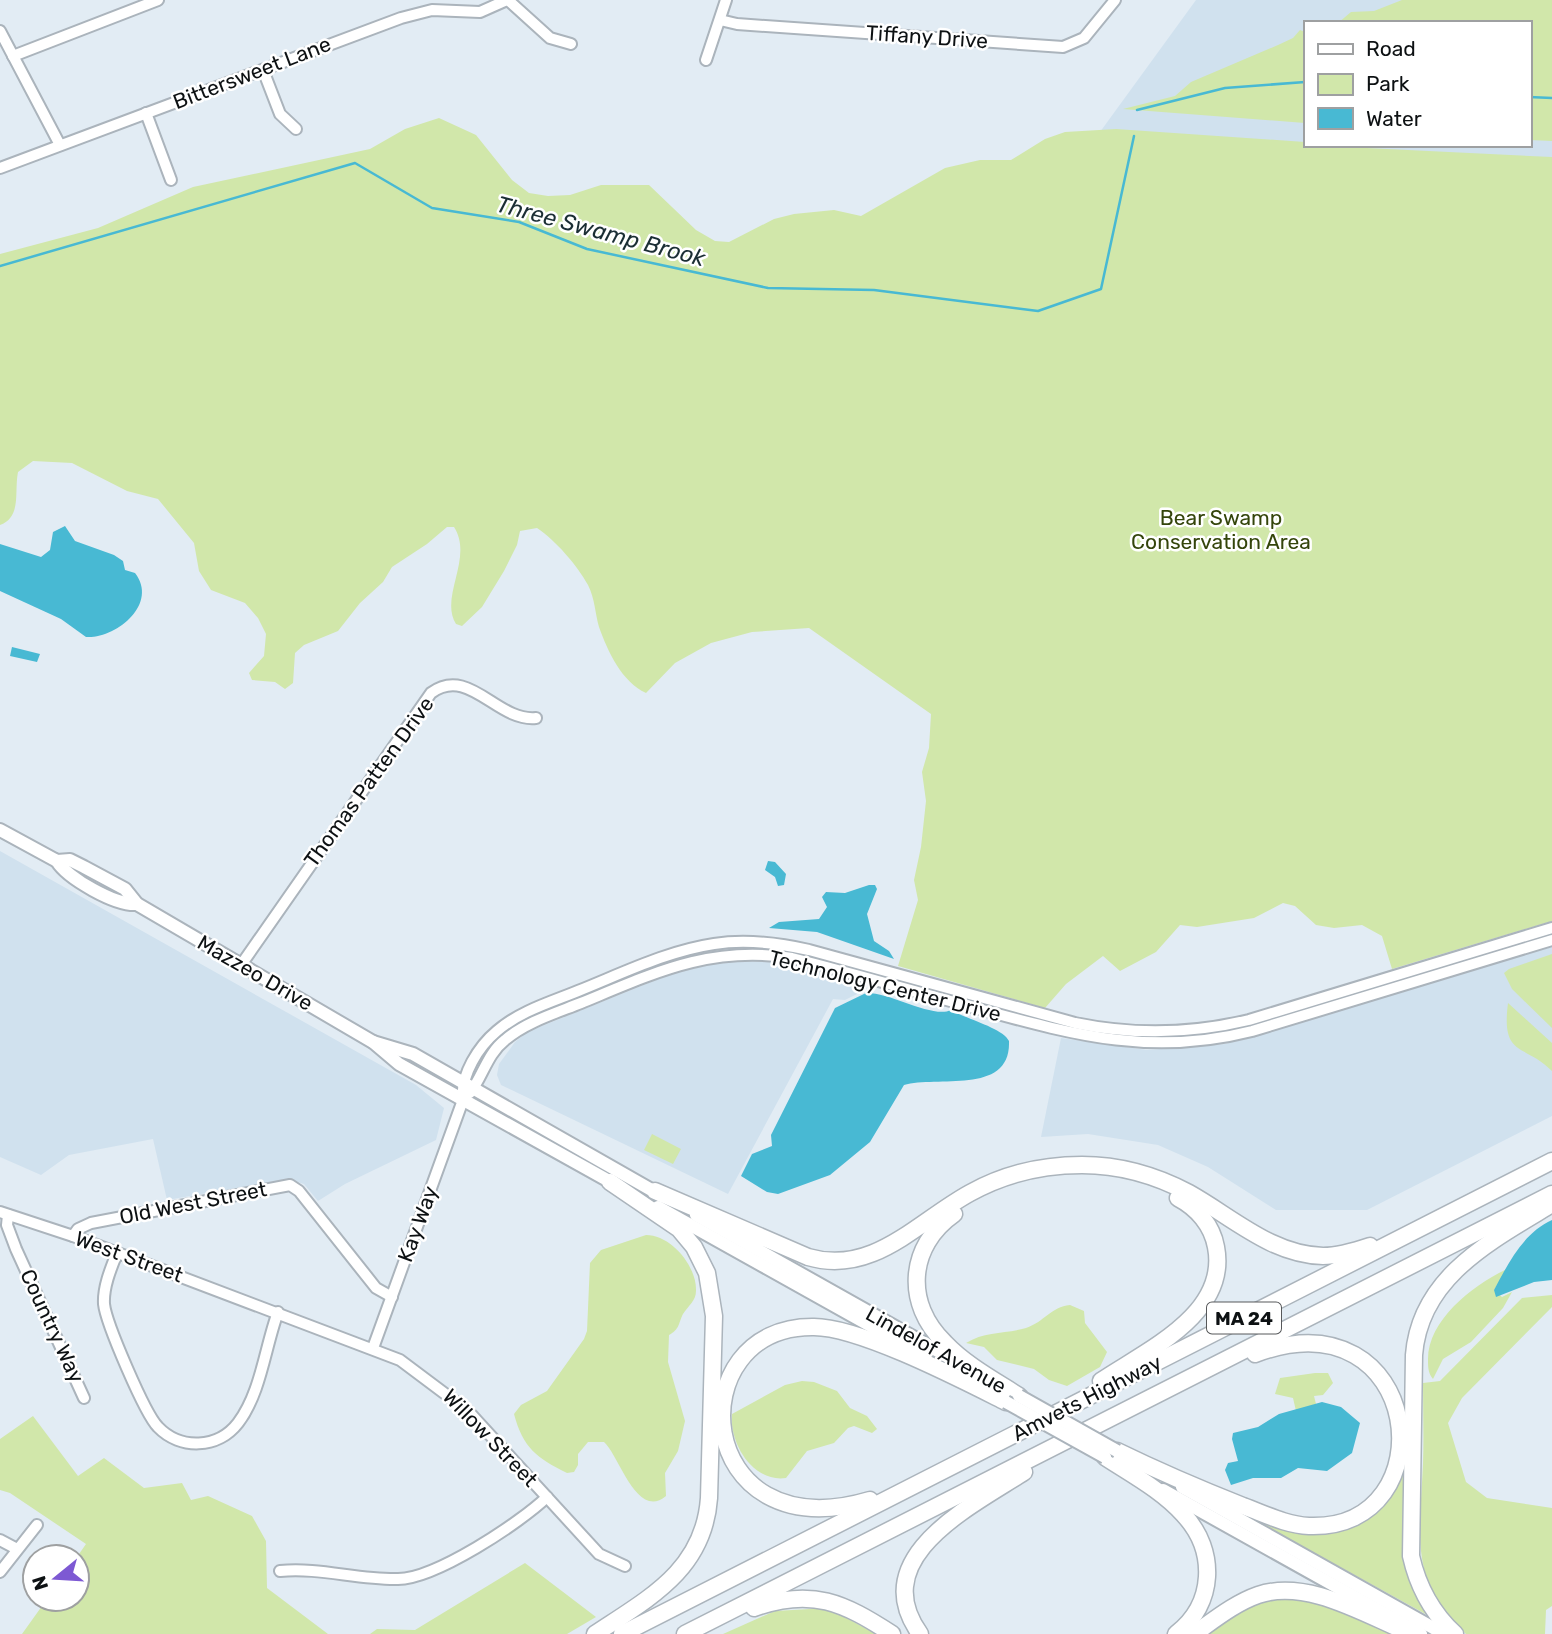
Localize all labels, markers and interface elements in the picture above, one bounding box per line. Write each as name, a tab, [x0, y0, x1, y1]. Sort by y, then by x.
street label: Tiffany Drive	[865, 20, 989, 53]
legend	[1304, 21, 1531, 147]
street label: Bittersweet Lane	[169, 31, 334, 114]
text: Road	[1366, 36, 1416, 61]
text: Park	[1366, 71, 1410, 96]
text: Water	[1366, 106, 1422, 131]
water label: Three Swamp Brook	[493, 190, 710, 273]
park label: Bear Swamp Conservation Area	[1131, 505, 1311, 554]
street label: Thomas Patten Drive	[299, 692, 439, 872]
street label: Mazzeo Drive	[193, 929, 317, 1016]
street label: Technology Center Drive	[766, 945, 1004, 1026]
street label: Old West Street	[117, 1176, 269, 1229]
street label: Kay Way	[392, 1182, 443, 1265]
street label: West Street	[72, 1225, 186, 1288]
street label: Country Way	[15, 1265, 90, 1387]
street label: Lindelof Avenue	[862, 1301, 1011, 1398]
road number: MA 24	[1207, 1302, 1281, 1334]
street label: Amvets Highway	[1008, 1349, 1166, 1446]
street label: Willow Street	[438, 1384, 543, 1492]
north arrow	[21, 1543, 91, 1613]
text: N	[27, 1573, 53, 1593]

